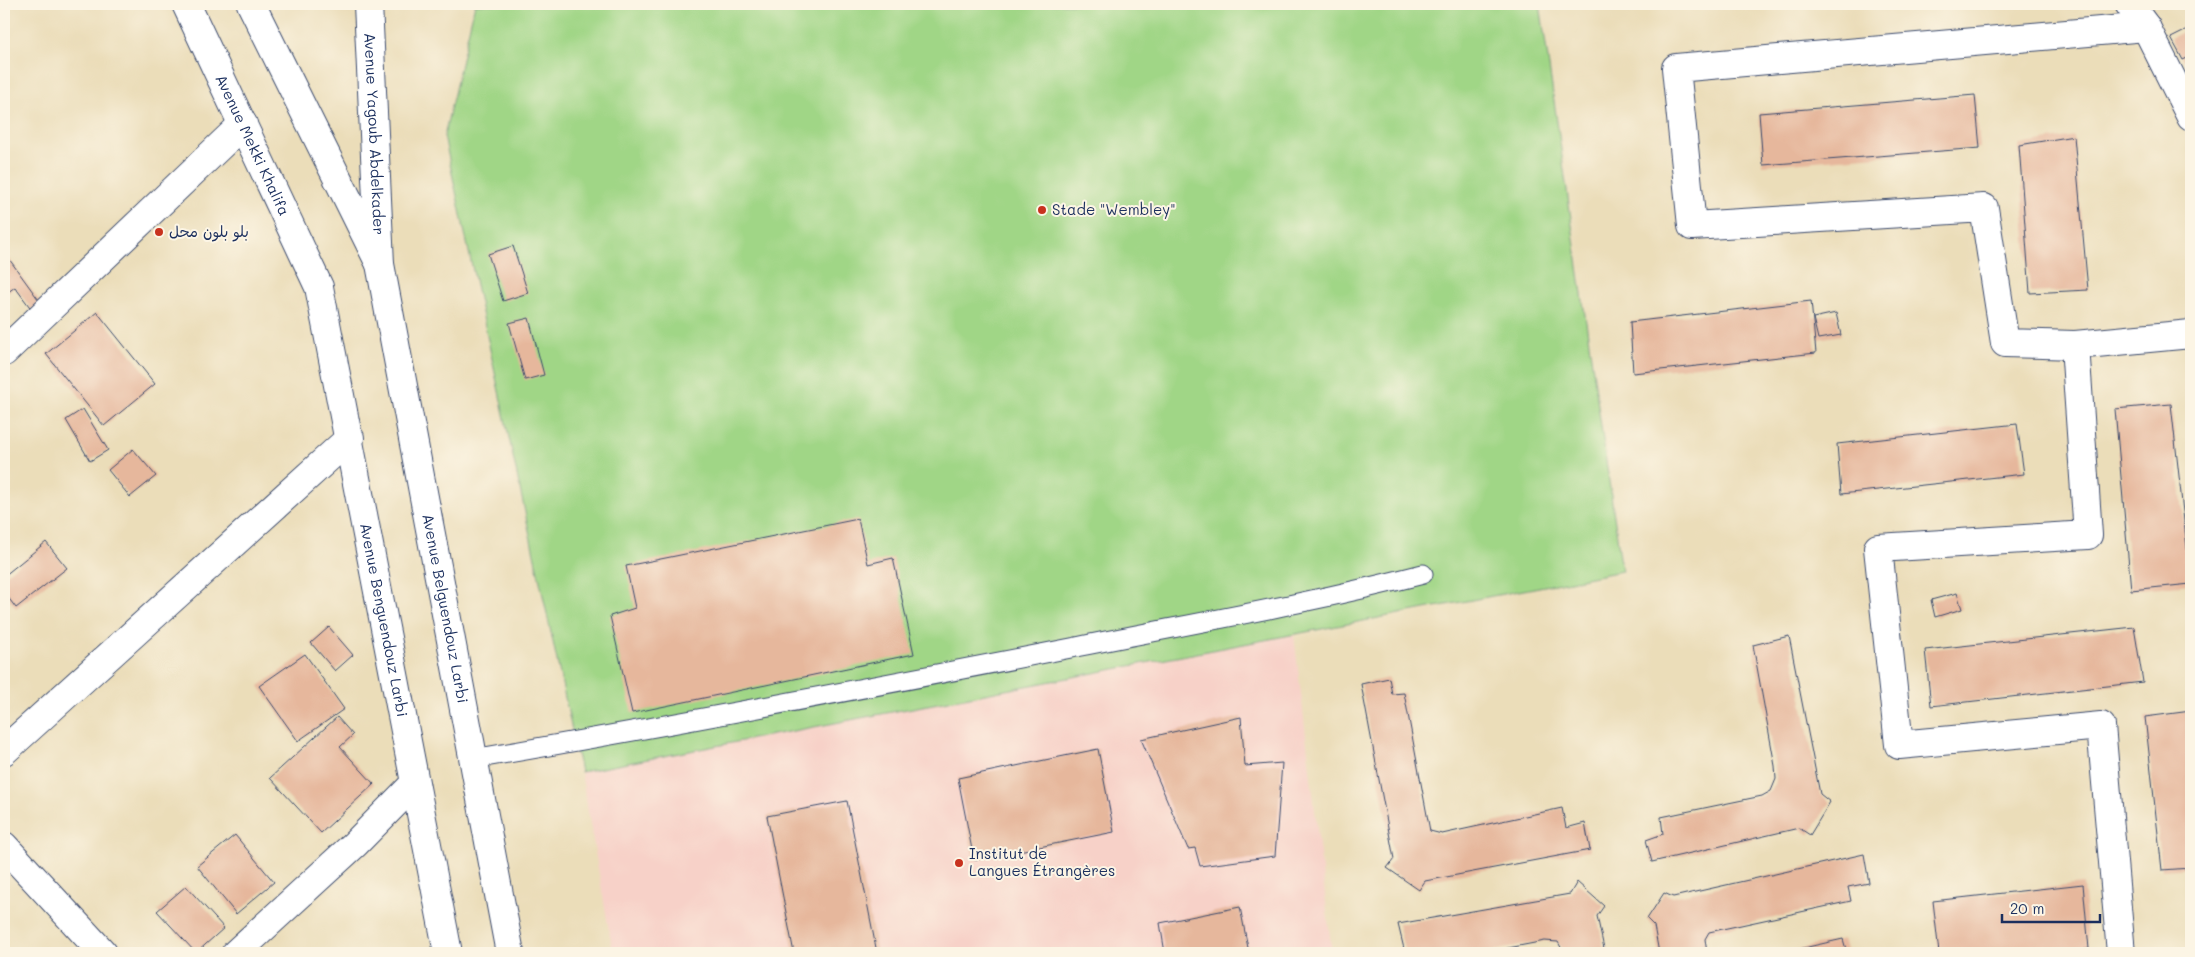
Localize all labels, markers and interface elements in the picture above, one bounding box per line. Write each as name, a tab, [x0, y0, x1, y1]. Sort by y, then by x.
street label: Avenue Yagoub Abdelkader	[360, 32, 390, 235]
street label: Avenue Mekki Khalifa	[211, 71, 295, 219]
place label: Stade "Wembley"	[1052, 199, 1175, 219]
marker: Stade "Wembley"	[1036, 204, 1048, 216]
place label: بلو بلون محل	[169, 221, 249, 242]
marker: بلو بلون محل	[153, 226, 165, 238]
street label: Avenue Belguendouz Larbi	[418, 512, 474, 705]
street label: Avenue Benguendouz Larbi	[356, 521, 413, 719]
place label: Institut de Langues Étrangères	[969, 843, 1115, 880]
marker: Institut de Langues Étrangères	[953, 857, 965, 869]
scale bar	[2002, 892, 2100, 924]
text: 20 m	[2010, 898, 2044, 918]

